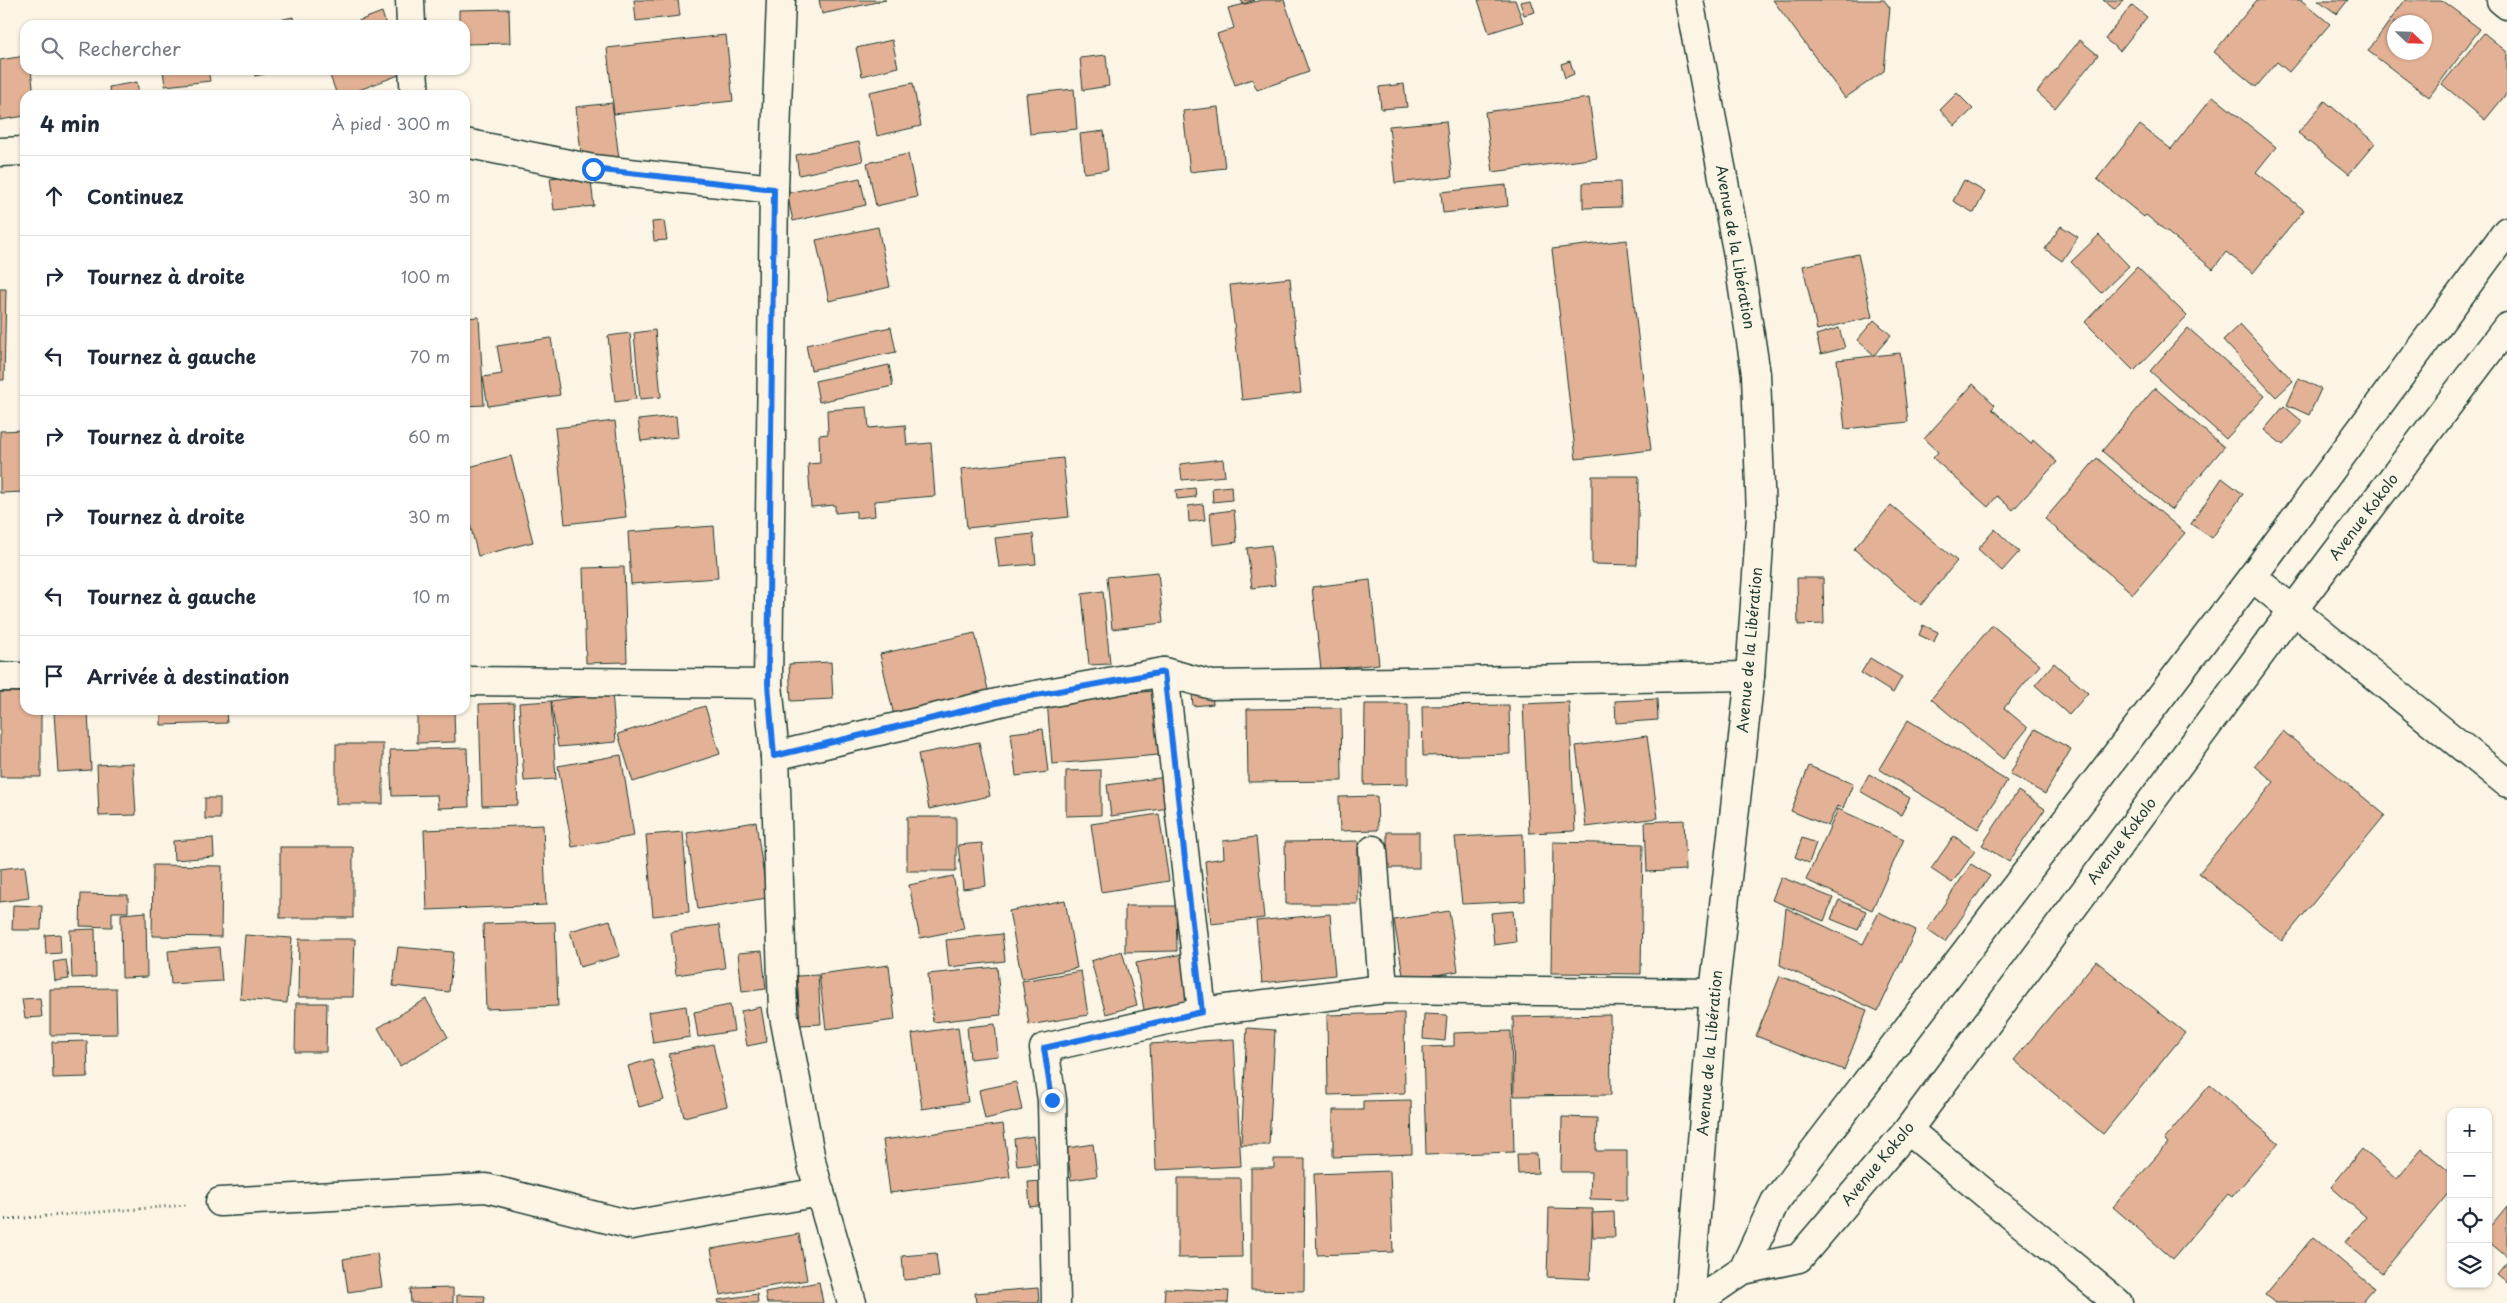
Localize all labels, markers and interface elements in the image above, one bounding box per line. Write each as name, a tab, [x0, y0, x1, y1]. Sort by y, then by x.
north arrow	[2387, 15, 2432, 60]
search box	[20, 20, 470, 75]
icon: search	[38, 34, 66, 62]
text: Rechercher	[78, 34, 181, 62]
text: 4 min	[40, 107, 100, 139]
text: À pied · 300 m	[332, 111, 450, 135]
route start	[582, 158, 605, 181]
street label: Avenue de la Libération	[1711, 163, 1762, 331]
icon: ahead	[40, 182, 68, 210]
text: Continuez	[87, 182, 184, 210]
text: 30 m	[408, 184, 450, 208]
icon: right	[40, 262, 68, 290]
text: Tournez à droite	[87, 262, 245, 290]
text: 100 m	[401, 264, 450, 288]
icon: left	[40, 342, 68, 370]
text: Tournez à gauche	[87, 342, 256, 370]
text: 70 m	[410, 344, 450, 368]
icon: right	[40, 422, 68, 450]
text: Tournez à droite	[87, 422, 245, 450]
text: 60 m	[408, 424, 450, 448]
street label: Avenue Kokolo	[2322, 468, 2403, 564]
icon: right	[40, 502, 68, 530]
text: Tournez à droite	[87, 502, 245, 530]
text: 30 m	[408, 504, 450, 528]
street label: Avenue de la Libération	[1730, 566, 1767, 734]
icon: left	[40, 582, 68, 610]
text: Tournez à gauche	[87, 582, 256, 610]
text: 10 m	[413, 584, 450, 608]
icon: arrive	[40, 662, 68, 690]
text: Arrivée à destination	[87, 662, 290, 690]
street label: Avenue Kokolo	[2080, 792, 2161, 888]
street label: Avenue de la Libération	[1690, 969, 1727, 1137]
route end	[1041, 1089, 1064, 1112]
map controls	[2447, 1108, 2492, 1288]
button: +	[2447, 1108, 2492, 1153]
street label: Avenue Kokolo	[1835, 1116, 1919, 1210]
button: −	[2447, 1153, 2492, 1198]
button: locate	[2447, 1198, 2492, 1243]
button: layers	[2447, 1243, 2492, 1288]

